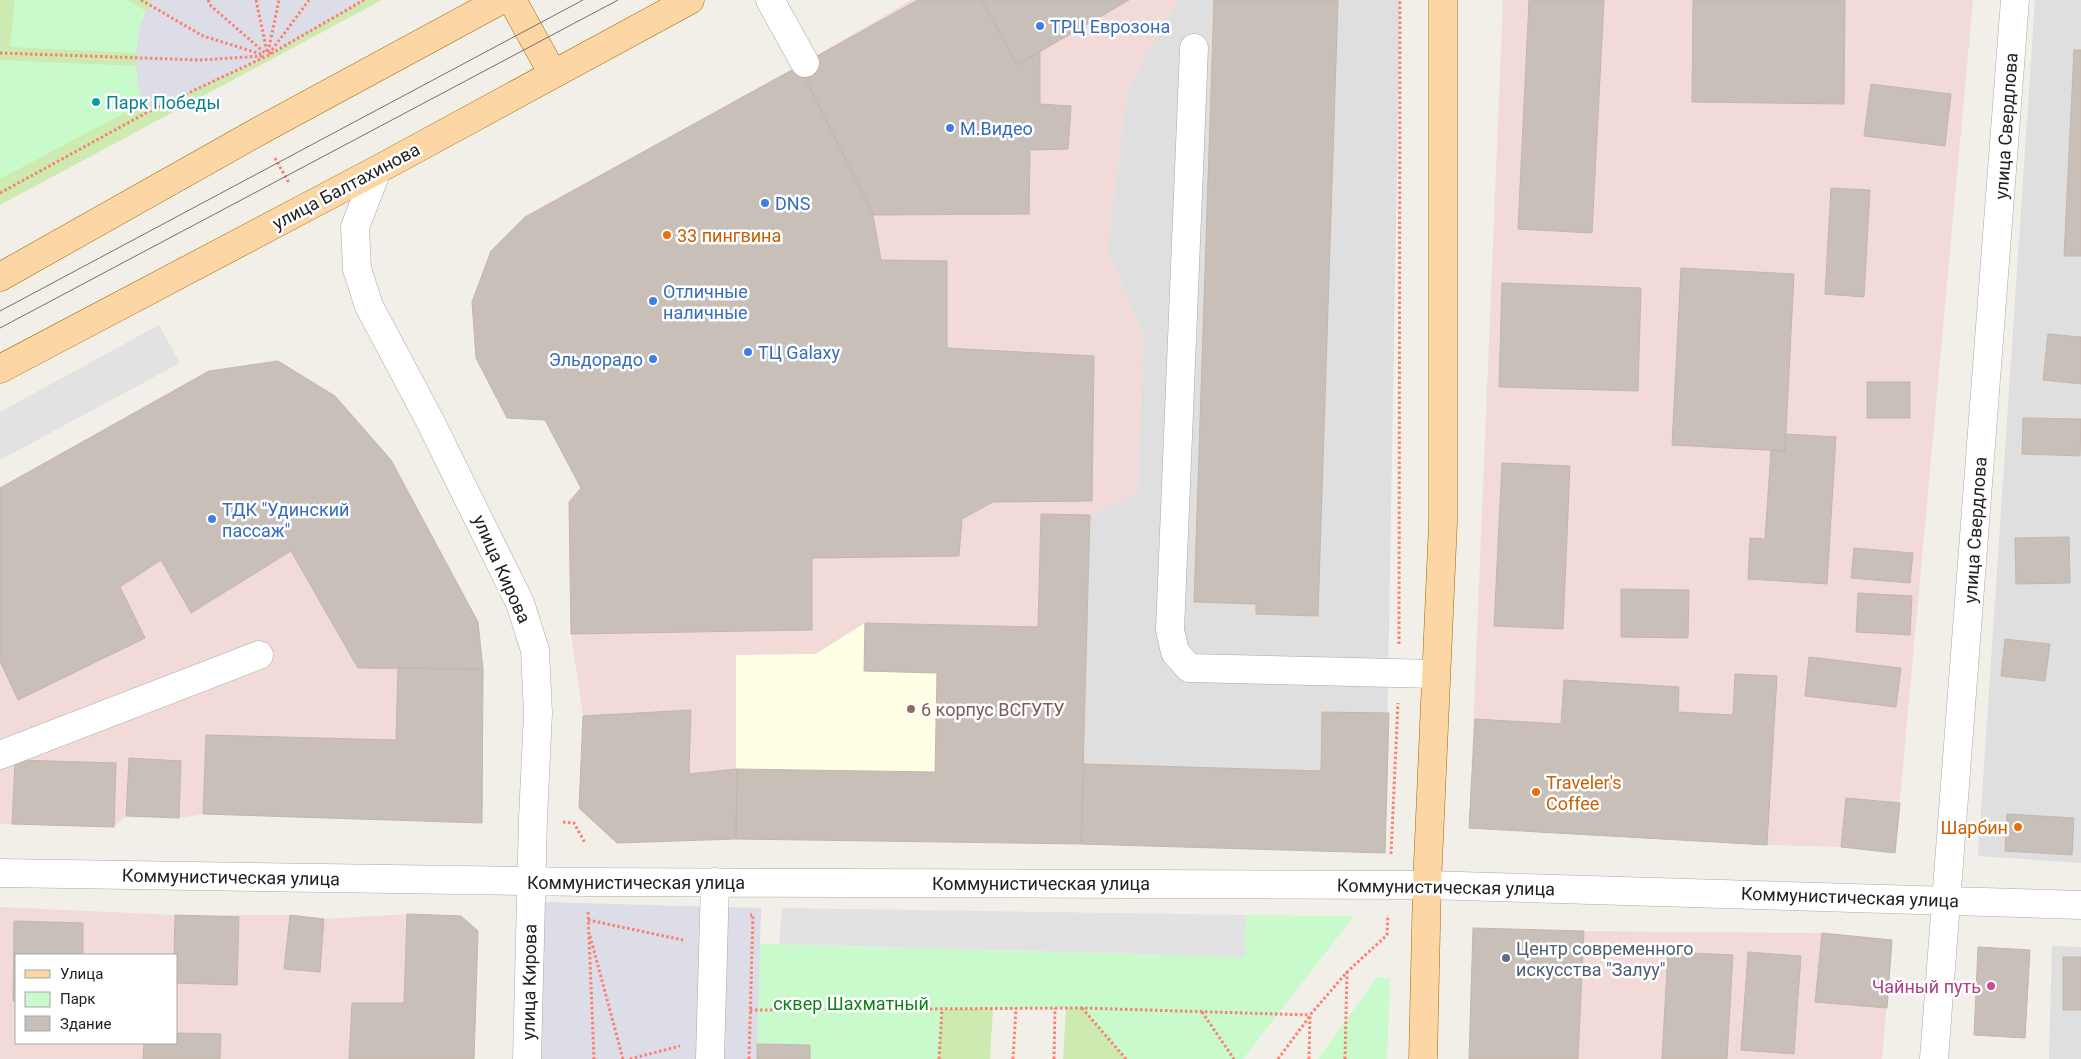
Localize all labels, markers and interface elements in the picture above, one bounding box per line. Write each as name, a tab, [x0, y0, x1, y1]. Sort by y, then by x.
place label: ТРЦ Еврозона	[1050, 16, 1170, 37]
marker: ТРЦ Еврозона	[1034, 20, 1046, 32]
street label: улица Свердлова	[1990, 52, 2022, 200]
place label: Парк Победы	[106, 92, 220, 113]
marker: Парк Победы	[90, 96, 102, 108]
place label: М.Видео	[960, 118, 1033, 139]
marker: М.Видео	[944, 122, 956, 134]
street label: улица Балтахинова	[269, 138, 423, 234]
place label: DNS	[775, 193, 811, 214]
marker: DNS	[759, 197, 771, 209]
place label: 33 пингвина	[677, 225, 781, 246]
marker: 33 пингвина	[661, 229, 673, 241]
place label: Отличные наличные	[663, 281, 748, 323]
marker: Отличные наличные	[647, 295, 659, 307]
place label: ТЦ Galaxy	[758, 342, 841, 363]
marker: ТЦ Galaxy	[742, 346, 754, 358]
place label: Эльдорадо	[549, 349, 643, 370]
marker: Эльдорадо	[647, 353, 659, 365]
street label: улица Свердлова	[1959, 456, 1991, 604]
place label: ТДК "Удинский пассаж"	[222, 499, 349, 541]
street label: улица Кирова	[469, 512, 535, 626]
marker: ТДК "Удинский пассаж"	[206, 513, 218, 525]
place label: 6 корпус ВСГУТУ	[921, 699, 1065, 720]
marker: 6 корпус ВСГУТУ	[905, 703, 917, 715]
place label: Traveler's Coffee	[1546, 772, 1622, 814]
marker: Traveler's Coffee	[1530, 786, 1542, 798]
place label: Шарбин	[1941, 817, 2008, 838]
marker: Шарбин	[2012, 821, 2024, 833]
street label: Коммунистическая улица	[122, 865, 340, 889]
street label: Коммунистическая улица	[527, 872, 745, 893]
street label: Коммунистическая улица	[932, 873, 1150, 894]
street label: Коммунистическая улица	[1337, 875, 1555, 899]
street label: Коммунистическая улица	[1741, 883, 1959, 911]
street label: улица Кирова	[517, 924, 541, 1040]
place label: Центр современного искусства "Залуу"	[1516, 938, 1694, 980]
marker: Центр современного искусства "Залуу"	[1500, 952, 1512, 964]
legend	[15, 954, 178, 1044]
text: Улица	[60, 965, 103, 983]
place label: Чайный путь	[1872, 976, 1981, 997]
marker: Чайный путь	[1985, 980, 1997, 992]
text: Парк	[60, 990, 95, 1008]
park label: сквер Шахматный	[773, 993, 929, 1014]
text: Здание	[60, 1015, 111, 1033]

